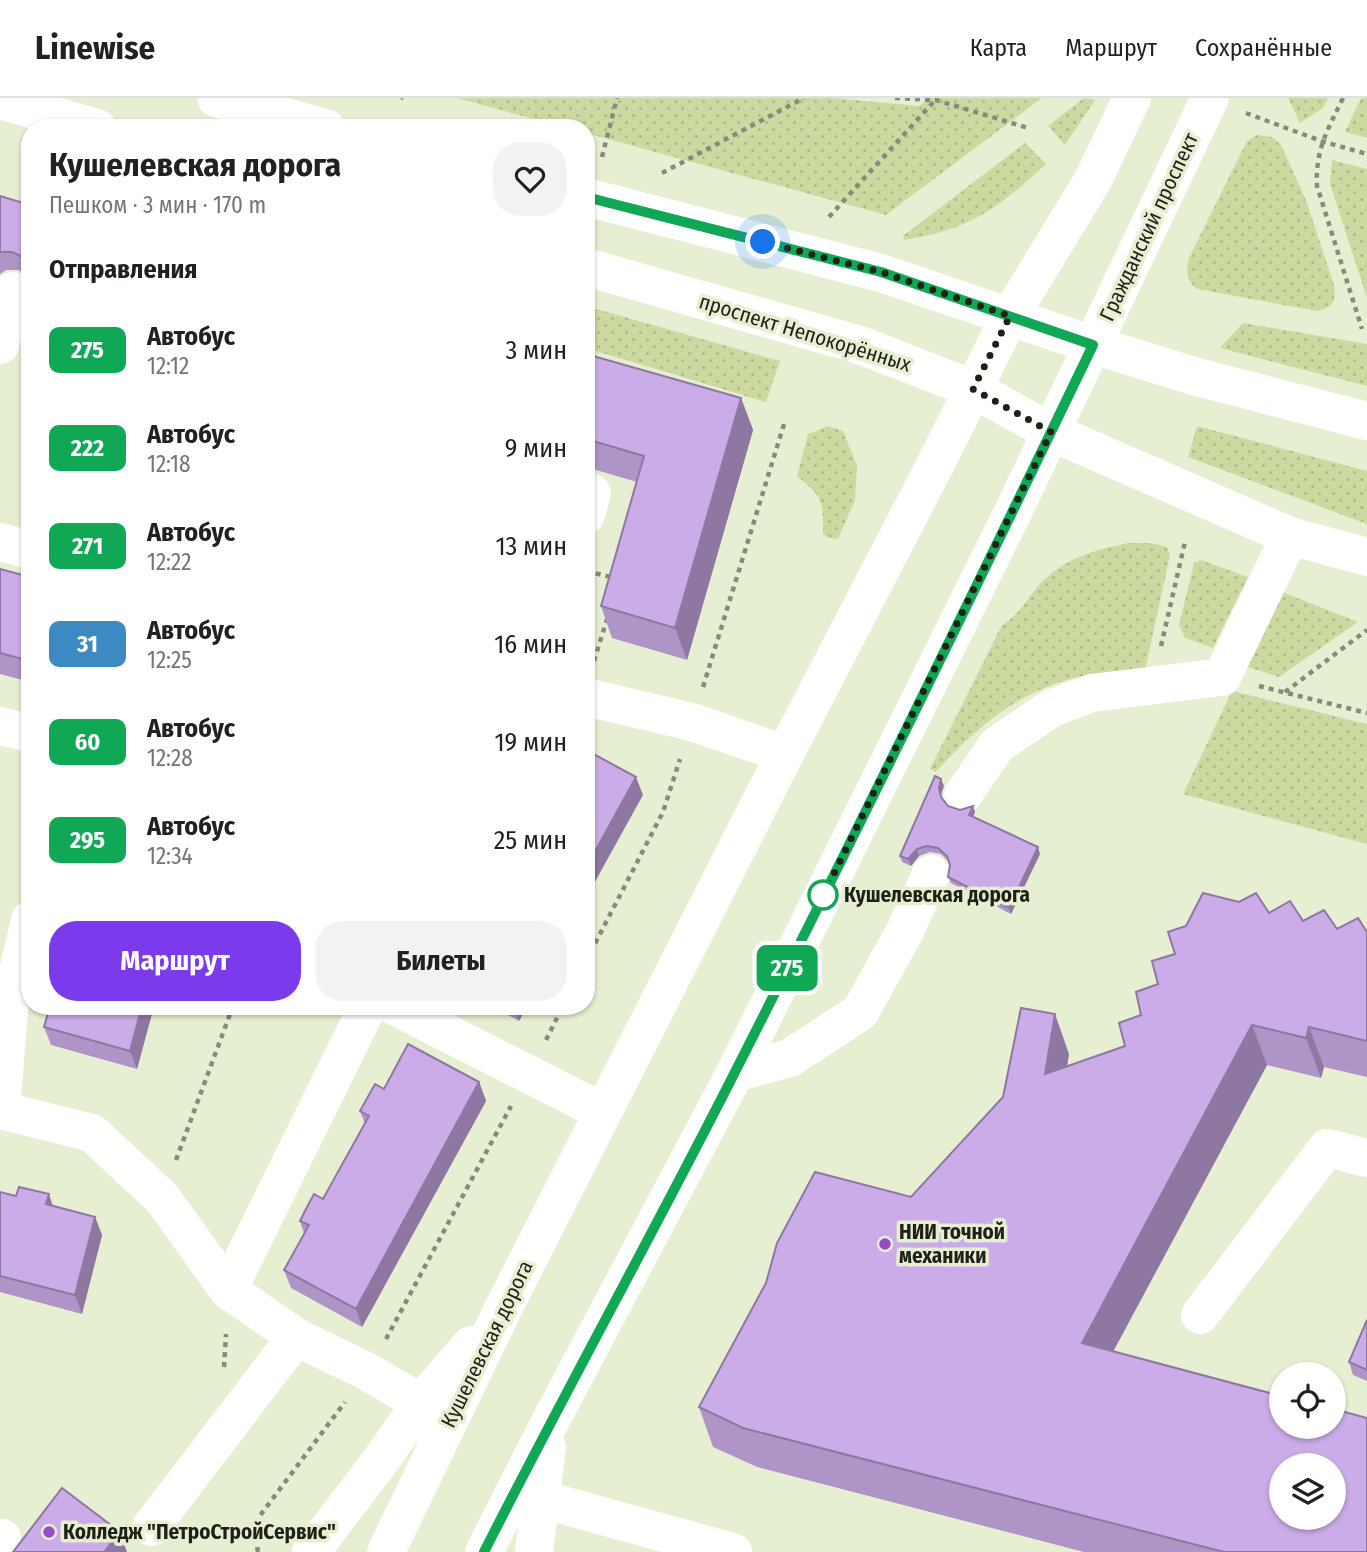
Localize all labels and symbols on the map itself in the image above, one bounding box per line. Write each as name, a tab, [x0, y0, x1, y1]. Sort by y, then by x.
street label: Гражданский проспект	[1094, 128, 1204, 325]
your location	[745, 224, 780, 259]
street label: проспект Непокорённых	[696, 288, 915, 378]
marker: Кушелевская дорога	[808, 880, 838, 910]
place label: Кушелевская дорога	[844, 882, 1030, 908]
line badge: 275	[747, 945, 827, 991]
place label: НИИ точной механики	[899, 1219, 1005, 1269]
marker: НИИ точной механики	[877, 1236, 893, 1252]
street label: Кушелевская дорога	[435, 1256, 539, 1432]
place label: Колледж "ПетроСтройСервис"	[63, 1519, 336, 1545]
marker: Колледж "ПетроСтройСервис"	[41, 1524, 57, 1540]

